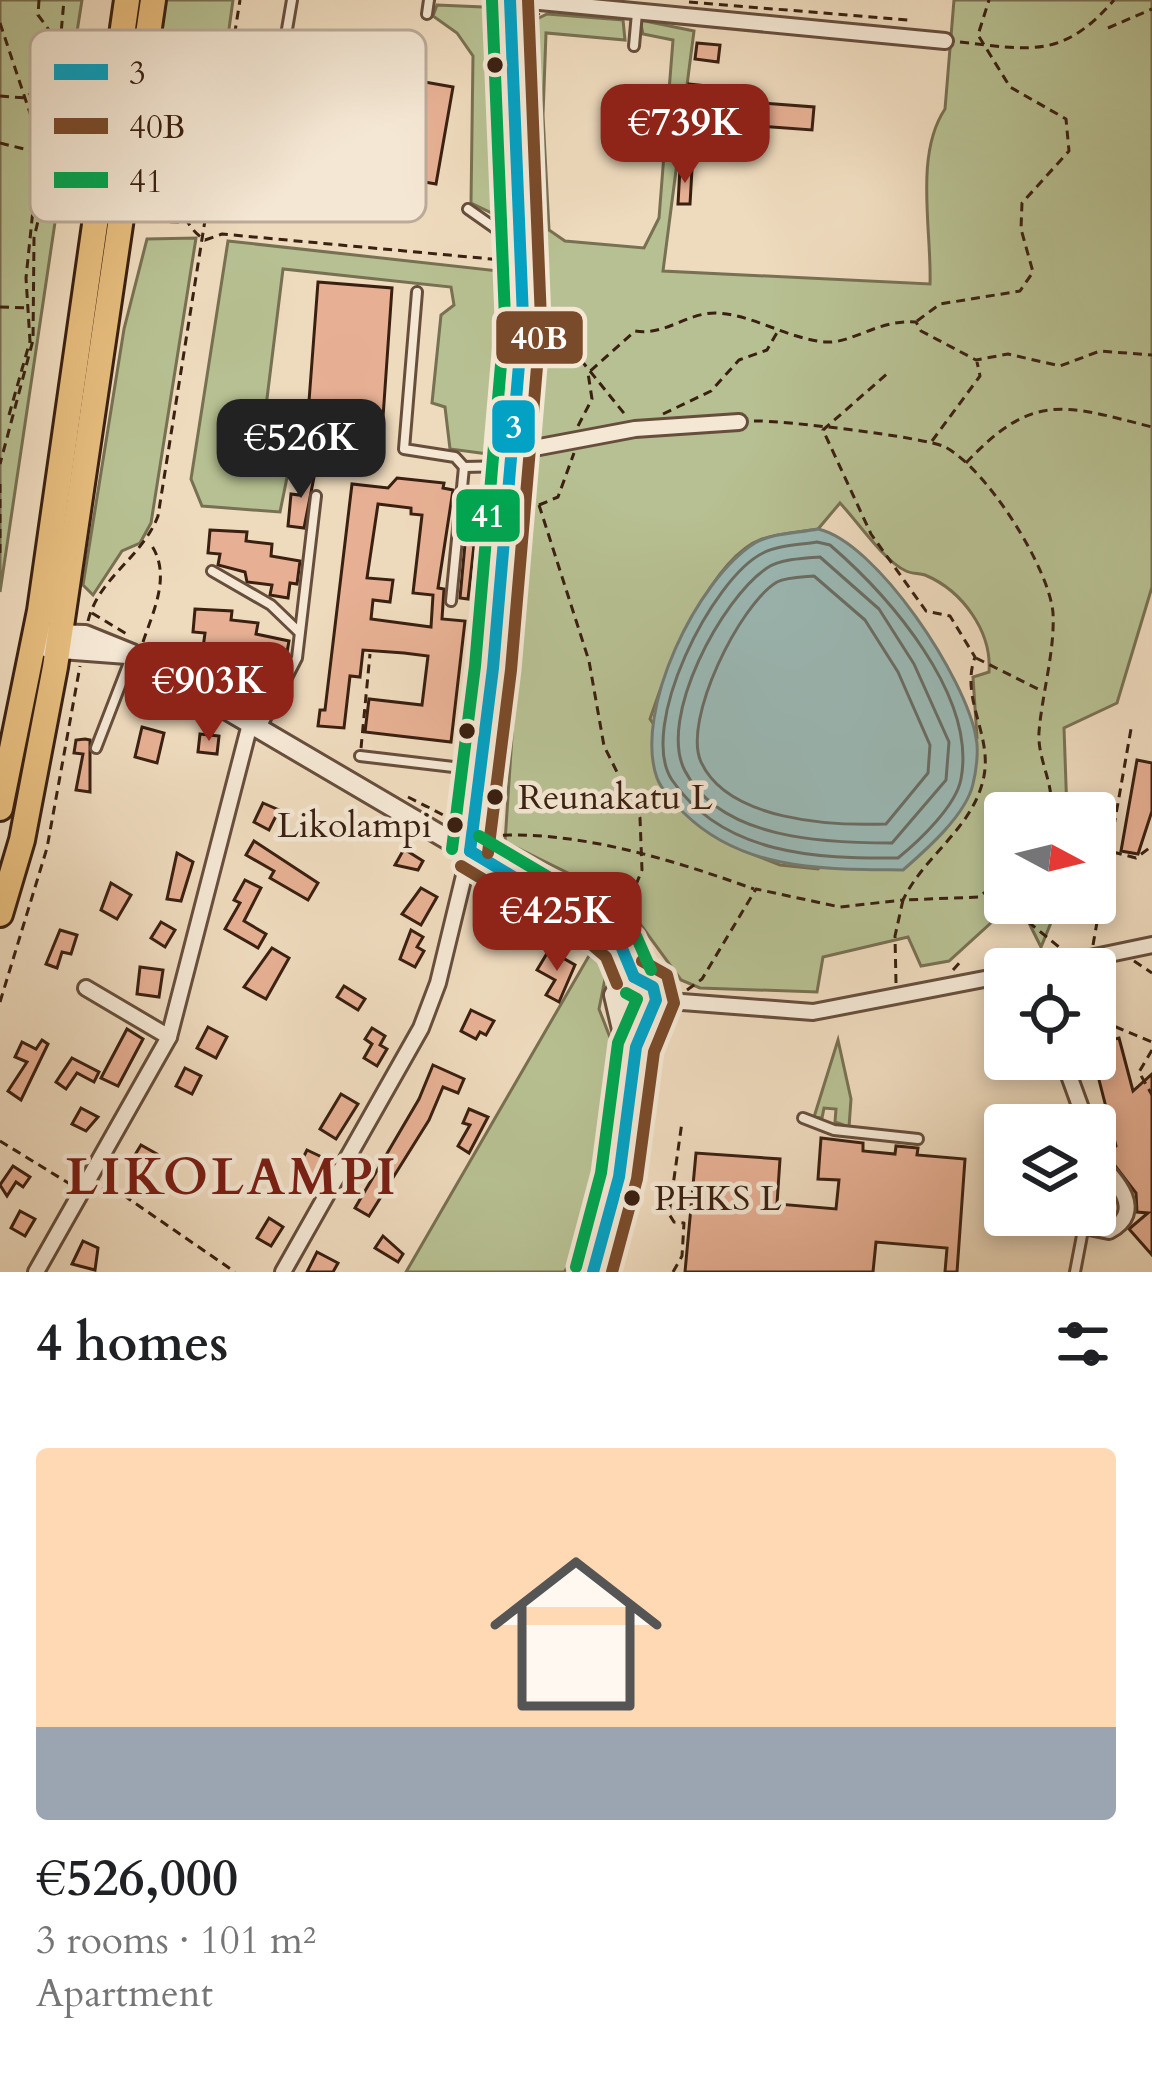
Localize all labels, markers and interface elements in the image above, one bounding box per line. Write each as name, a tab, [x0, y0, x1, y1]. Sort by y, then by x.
legend	[30, 30, 426, 222]
text: 3	[129, 51, 146, 96]
unlabelled marker	[484, 54, 506, 76]
pin: €739K	[601, 84, 769, 186]
text: €739K	[628, 96, 742, 149]
text: 40B	[129, 105, 185, 150]
text: 41	[129, 159, 163, 204]
line badge: 40B	[494, 309, 585, 366]
text: 40B	[510, 316, 568, 361]
line badge: 3	[490, 398, 537, 455]
pin: €526K	[217, 399, 385, 501]
text: 3	[506, 405, 522, 450]
text: €526K	[244, 411, 358, 464]
line badge: 41	[454, 487, 522, 544]
text: 41	[471, 494, 505, 539]
pin: €903K	[125, 642, 293, 744]
text: €903K	[152, 654, 266, 707]
unlabelled marker	[456, 720, 478, 742]
place label: Reunakatu L	[518, 773, 713, 822]
marker: Reunakatu L	[484, 786, 506, 808]
north arrow	[984, 792, 1116, 924]
map controls	[984, 792, 1116, 1236]
place label: Likolampi	[277, 801, 432, 850]
marker: Likolampi	[444, 814, 466, 836]
pin: €425K	[473, 872, 641, 974]
text: €425K	[500, 884, 614, 937]
button: locate	[984, 948, 1116, 1080]
button: layers	[984, 1104, 1116, 1236]
district label: LIKOLAMPI	[65, 1143, 399, 1213]
place label: PHKS L	[654, 1174, 782, 1223]
marker: PHKS L	[621, 1187, 643, 1209]
text: 4 homes	[36, 1309, 228, 1379]
icon: filters	[1050, 1311, 1116, 1377]
icon: home	[468, 1526, 684, 1742]
text: €526,000	[36, 1844, 238, 1914]
text: 3 rooms · 101 m²	[36, 1914, 316, 1967]
text: Apartment	[36, 1967, 213, 2020]

